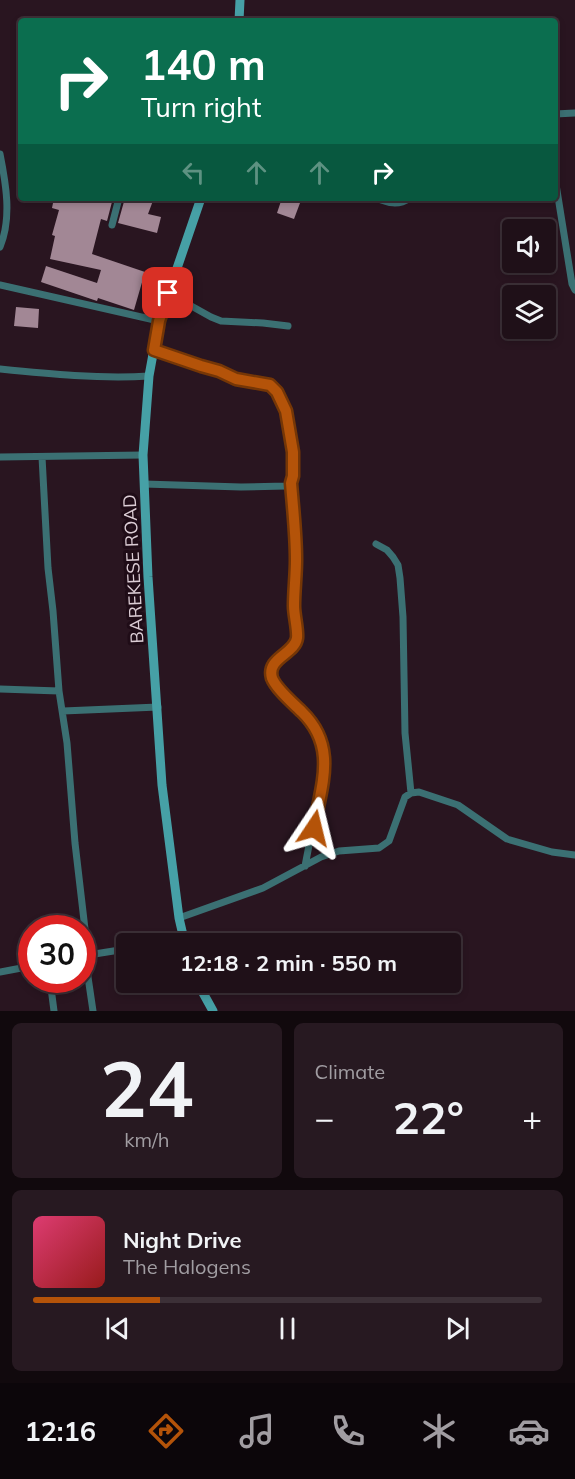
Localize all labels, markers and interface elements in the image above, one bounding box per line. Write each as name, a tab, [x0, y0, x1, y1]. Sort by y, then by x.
text: 140 m	[141, 38, 266, 91]
icon: right	[42, 42, 120, 120]
text: Turn right	[141, 90, 261, 124]
icon: left	[177, 156, 210, 189]
icon: ahead	[240, 156, 273, 189]
icon: ahead	[303, 156, 336, 189]
icon: right	[366, 156, 399, 189]
map controls	[502, 219, 556, 339]
button: sound	[502, 219, 556, 273]
pin	[142, 267, 193, 318]
icon: arrive	[151, 276, 184, 309]
button: layers	[502, 285, 556, 339]
street label: BAREKESE ROAD	[118, 494, 148, 644]
position arrow	[282, 796, 346, 860]
speed limit sign: 30	[18, 915, 96, 993]
text: 12:18 · 2 min · 550 m	[180, 949, 397, 977]
text: 24	[100, 1039, 194, 1137]
text: Climate	[315, 1059, 385, 1084]
text: 22°	[393, 1089, 464, 1145]
text: −	[315, 1097, 334, 1138]
text: +	[522, 1097, 542, 1138]
text: km/h	[124, 1127, 169, 1152]
text: Night Drive	[123, 1226, 242, 1254]
text: The Halogens	[123, 1254, 251, 1279]
icon: previous	[101, 1312, 134, 1345]
icon: pause	[271, 1312, 304, 1345]
icon: next	[441, 1312, 474, 1345]
icon: directions	[145, 1410, 187, 1452]
icon: music	[236, 1410, 278, 1452]
icon: phone	[327, 1410, 369, 1452]
icon: climate	[418, 1410, 460, 1452]
icon: car	[508, 1410, 550, 1452]
text: 12:16	[24, 1414, 96, 1448]

